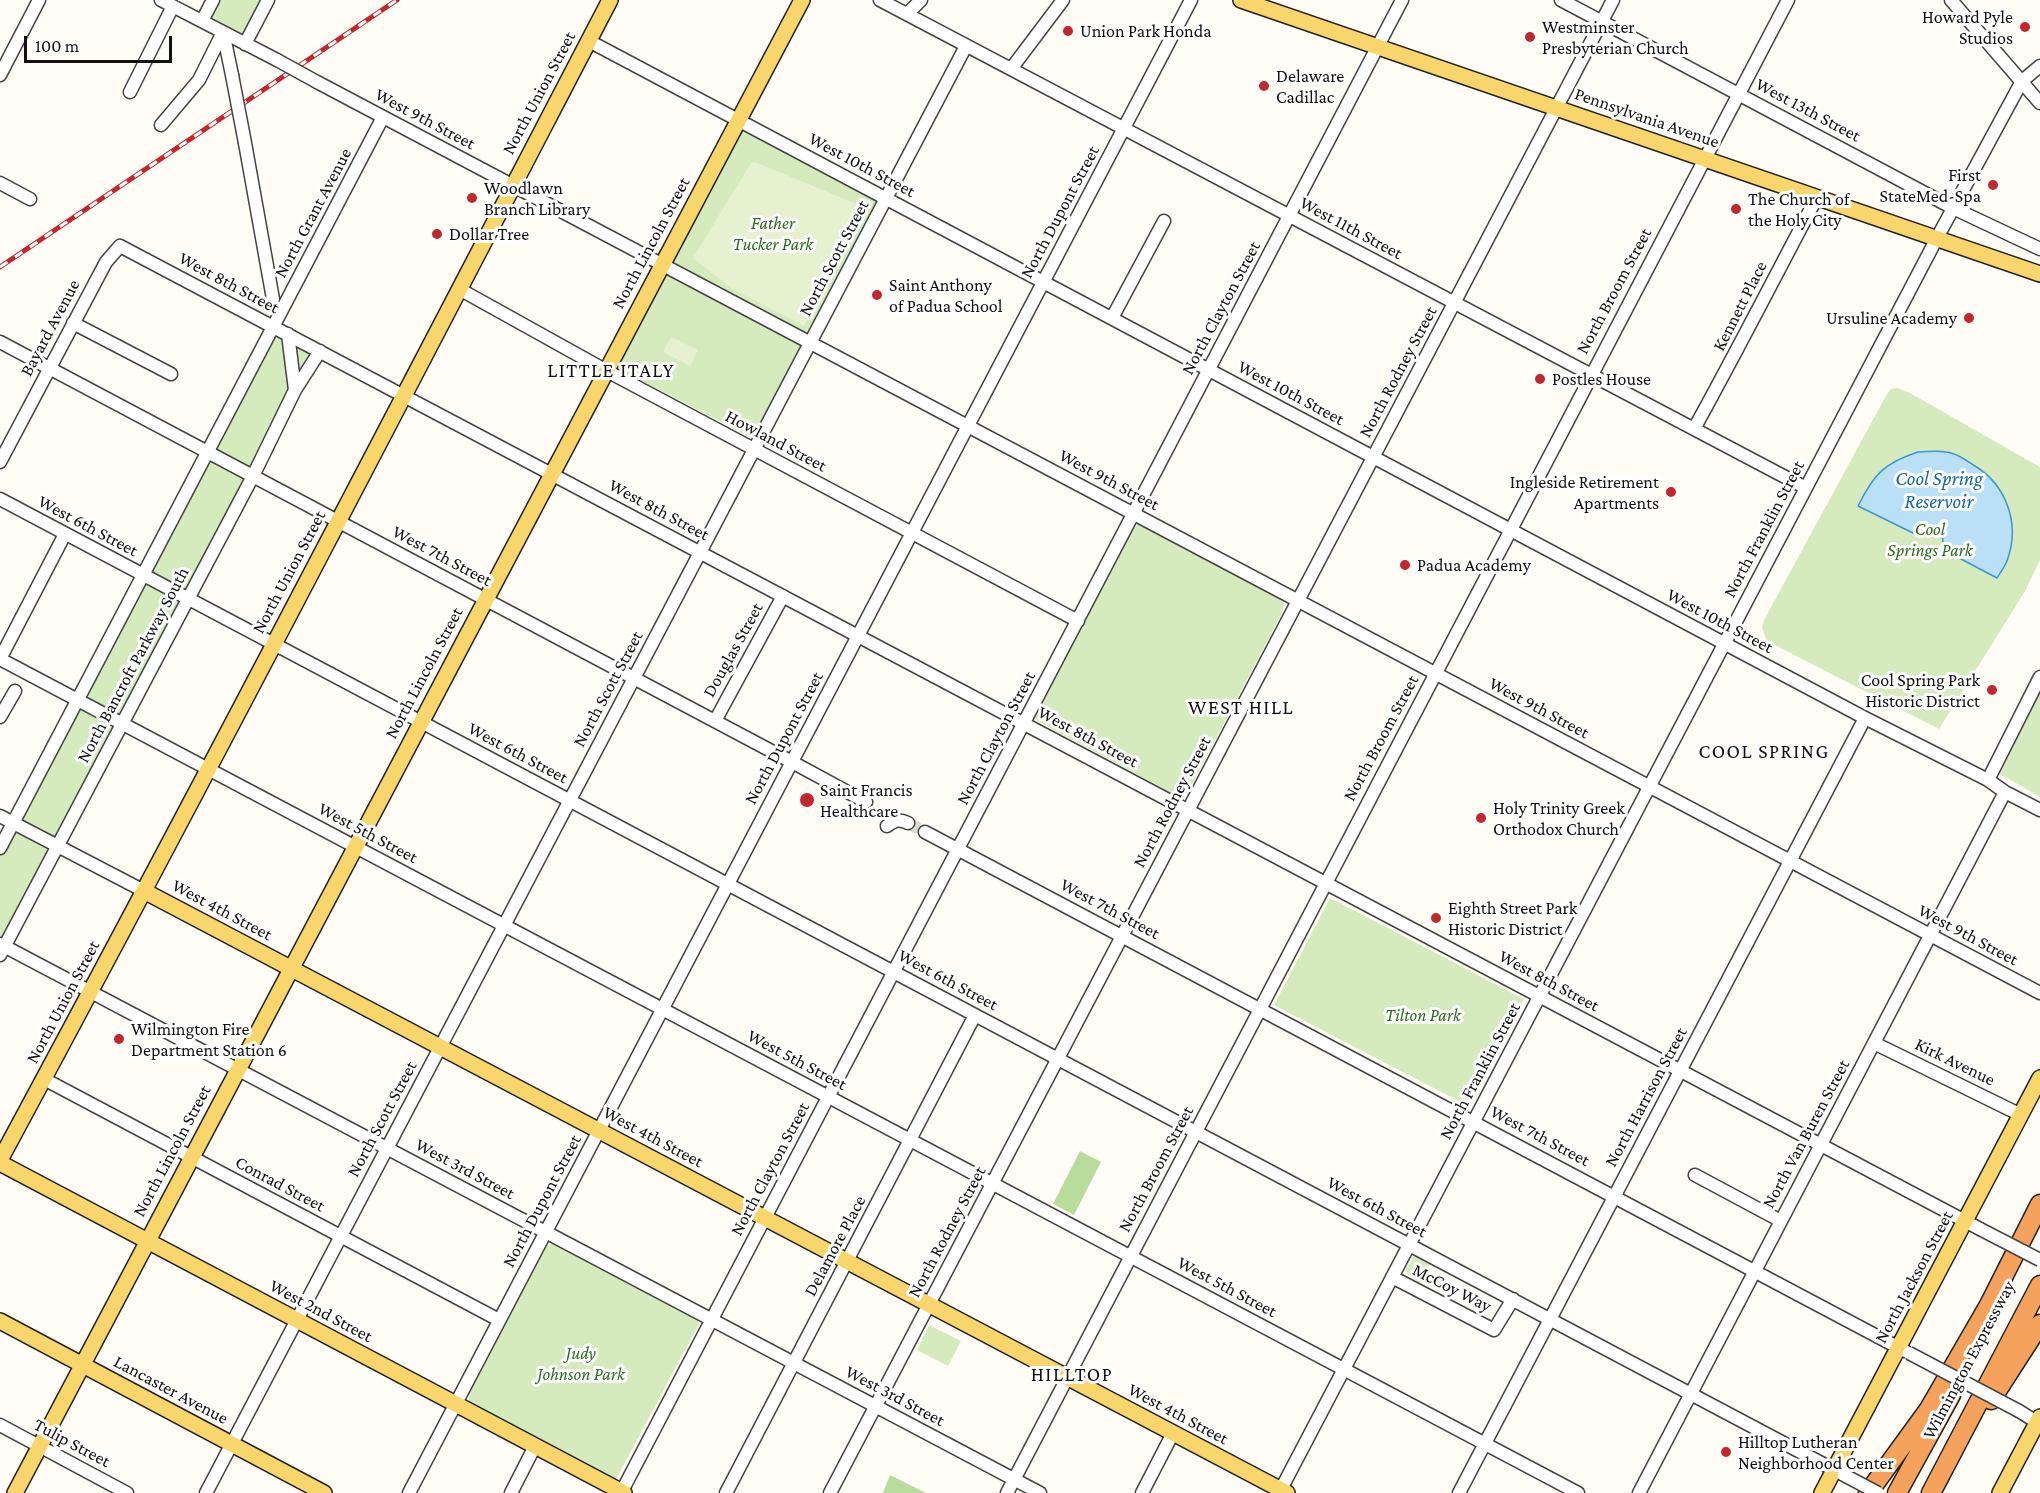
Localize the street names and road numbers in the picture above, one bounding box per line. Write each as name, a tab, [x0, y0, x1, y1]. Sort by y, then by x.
street label: North Union Street	[497, 28, 581, 158]
street label: West 13th Street	[1752, 73, 1864, 147]
street label: Pennsylvania Avenue	[1572, 83, 1722, 153]
street label: West 9th Street	[371, 84, 479, 154]
street label: West 10th Street	[805, 128, 919, 202]
street label: North Dupont Street	[1016, 142, 1104, 282]
street label: North Grant Avenue	[270, 144, 356, 282]
street label: North Lincoln Street	[607, 174, 695, 312]
street label: West 11th Street	[1296, 192, 1406, 264]
street label: North Scott Street	[794, 196, 874, 320]
street label: North Broom Street	[1572, 224, 1656, 358]
street label: North Clayton Street	[1177, 238, 1265, 378]
street label: West 8th Street	[175, 247, 283, 319]
street label: Kennett Place	[1708, 257, 1772, 355]
street label: Bayard Avenue	[15, 276, 85, 380]
street label: North Rodney Street	[1354, 303, 1442, 441]
street label: West 10th Street	[1234, 356, 1348, 430]
street label: Howland Street	[722, 405, 830, 477]
street label: West 9th Street	[1055, 445, 1163, 515]
street label: North Franklin Street	[1719, 457, 1809, 601]
street label: West 8th Street	[605, 474, 713, 546]
street label: West 6th Street	[34, 491, 142, 561]
street label: North Union Street	[247, 507, 331, 637]
street label: West 7th Street	[389, 521, 495, 591]
street label: North Bancroft Parkway South	[72, 564, 194, 766]
street label: West 10th Street	[1663, 584, 1777, 658]
street label: Douglas Street	[698, 599, 768, 701]
street label: North Lincoln Street	[380, 604, 468, 742]
street label: North Scott Street	[568, 627, 648, 751]
street label: North Dupont Street	[740, 668, 828, 808]
street label: North Clayton Street	[952, 668, 1040, 808]
street label: North Broom Street	[1339, 671, 1423, 805]
street label: West 9th Street	[1485, 673, 1593, 743]
street label: West 8th Street	[1034, 701, 1142, 773]
street label: West 6th Street	[464, 718, 572, 788]
street label: North Rodney Street	[1128, 733, 1216, 871]
street label: West 5th Street	[315, 798, 421, 868]
street label: West 7th Street	[1057, 874, 1163, 944]
street label: West 4th Street	[168, 875, 276, 945]
street label: West 9th Street	[1914, 900, 2022, 970]
street label: North Union Street	[21, 937, 105, 1067]
street label: West 6th Street	[894, 945, 1002, 1015]
street label: West 8th Street	[1495, 945, 1603, 1017]
street label: North Franklin Street	[1435, 999, 1525, 1143]
street label: North Harrison Street	[1600, 1024, 1692, 1170]
street label: West 5th Street	[744, 1025, 850, 1095]
street label: Kirk Avenue	[1911, 1033, 1999, 1091]
street label: North Van Buren Street	[1758, 1056, 1854, 1212]
street label: North Scott Street	[342, 1057, 422, 1181]
street label: North Lincoln Street	[128, 1082, 216, 1220]
street label: North Clayton Street	[726, 1099, 814, 1239]
street label: West 7th Street	[1487, 1101, 1593, 1171]
street label: West 4th Street	[599, 1102, 707, 1172]
street label: North Broom Street	[1114, 1102, 1198, 1236]
street label: North Dupont Street	[498, 1131, 586, 1271]
street label: West 3rd Street	[412, 1134, 518, 1204]
street label: Conrad Street	[231, 1151, 329, 1217]
street label: North Rodney Street	[903, 1163, 991, 1301]
street label: West 6th Street	[1323, 1172, 1431, 1242]
street label: Delamore Place	[799, 1192, 871, 1300]
street label: North Jackson Street	[1870, 1207, 1958, 1347]
street label: West 5th Street	[1174, 1252, 1280, 1322]
street label: McCoy Way	[1409, 1259, 1495, 1317]
street label: West 2nd Street	[266, 1275, 376, 1347]
street label: Wilmington Expressway	[1918, 1277, 2020, 1443]
street label: Lancaster Avenue	[110, 1351, 232, 1429]
street label: West 3rd Street	[842, 1361, 948, 1431]
street label: West 4th Street	[1124, 1379, 1232, 1449]
street label: Tulip Street	[30, 1414, 114, 1472]

